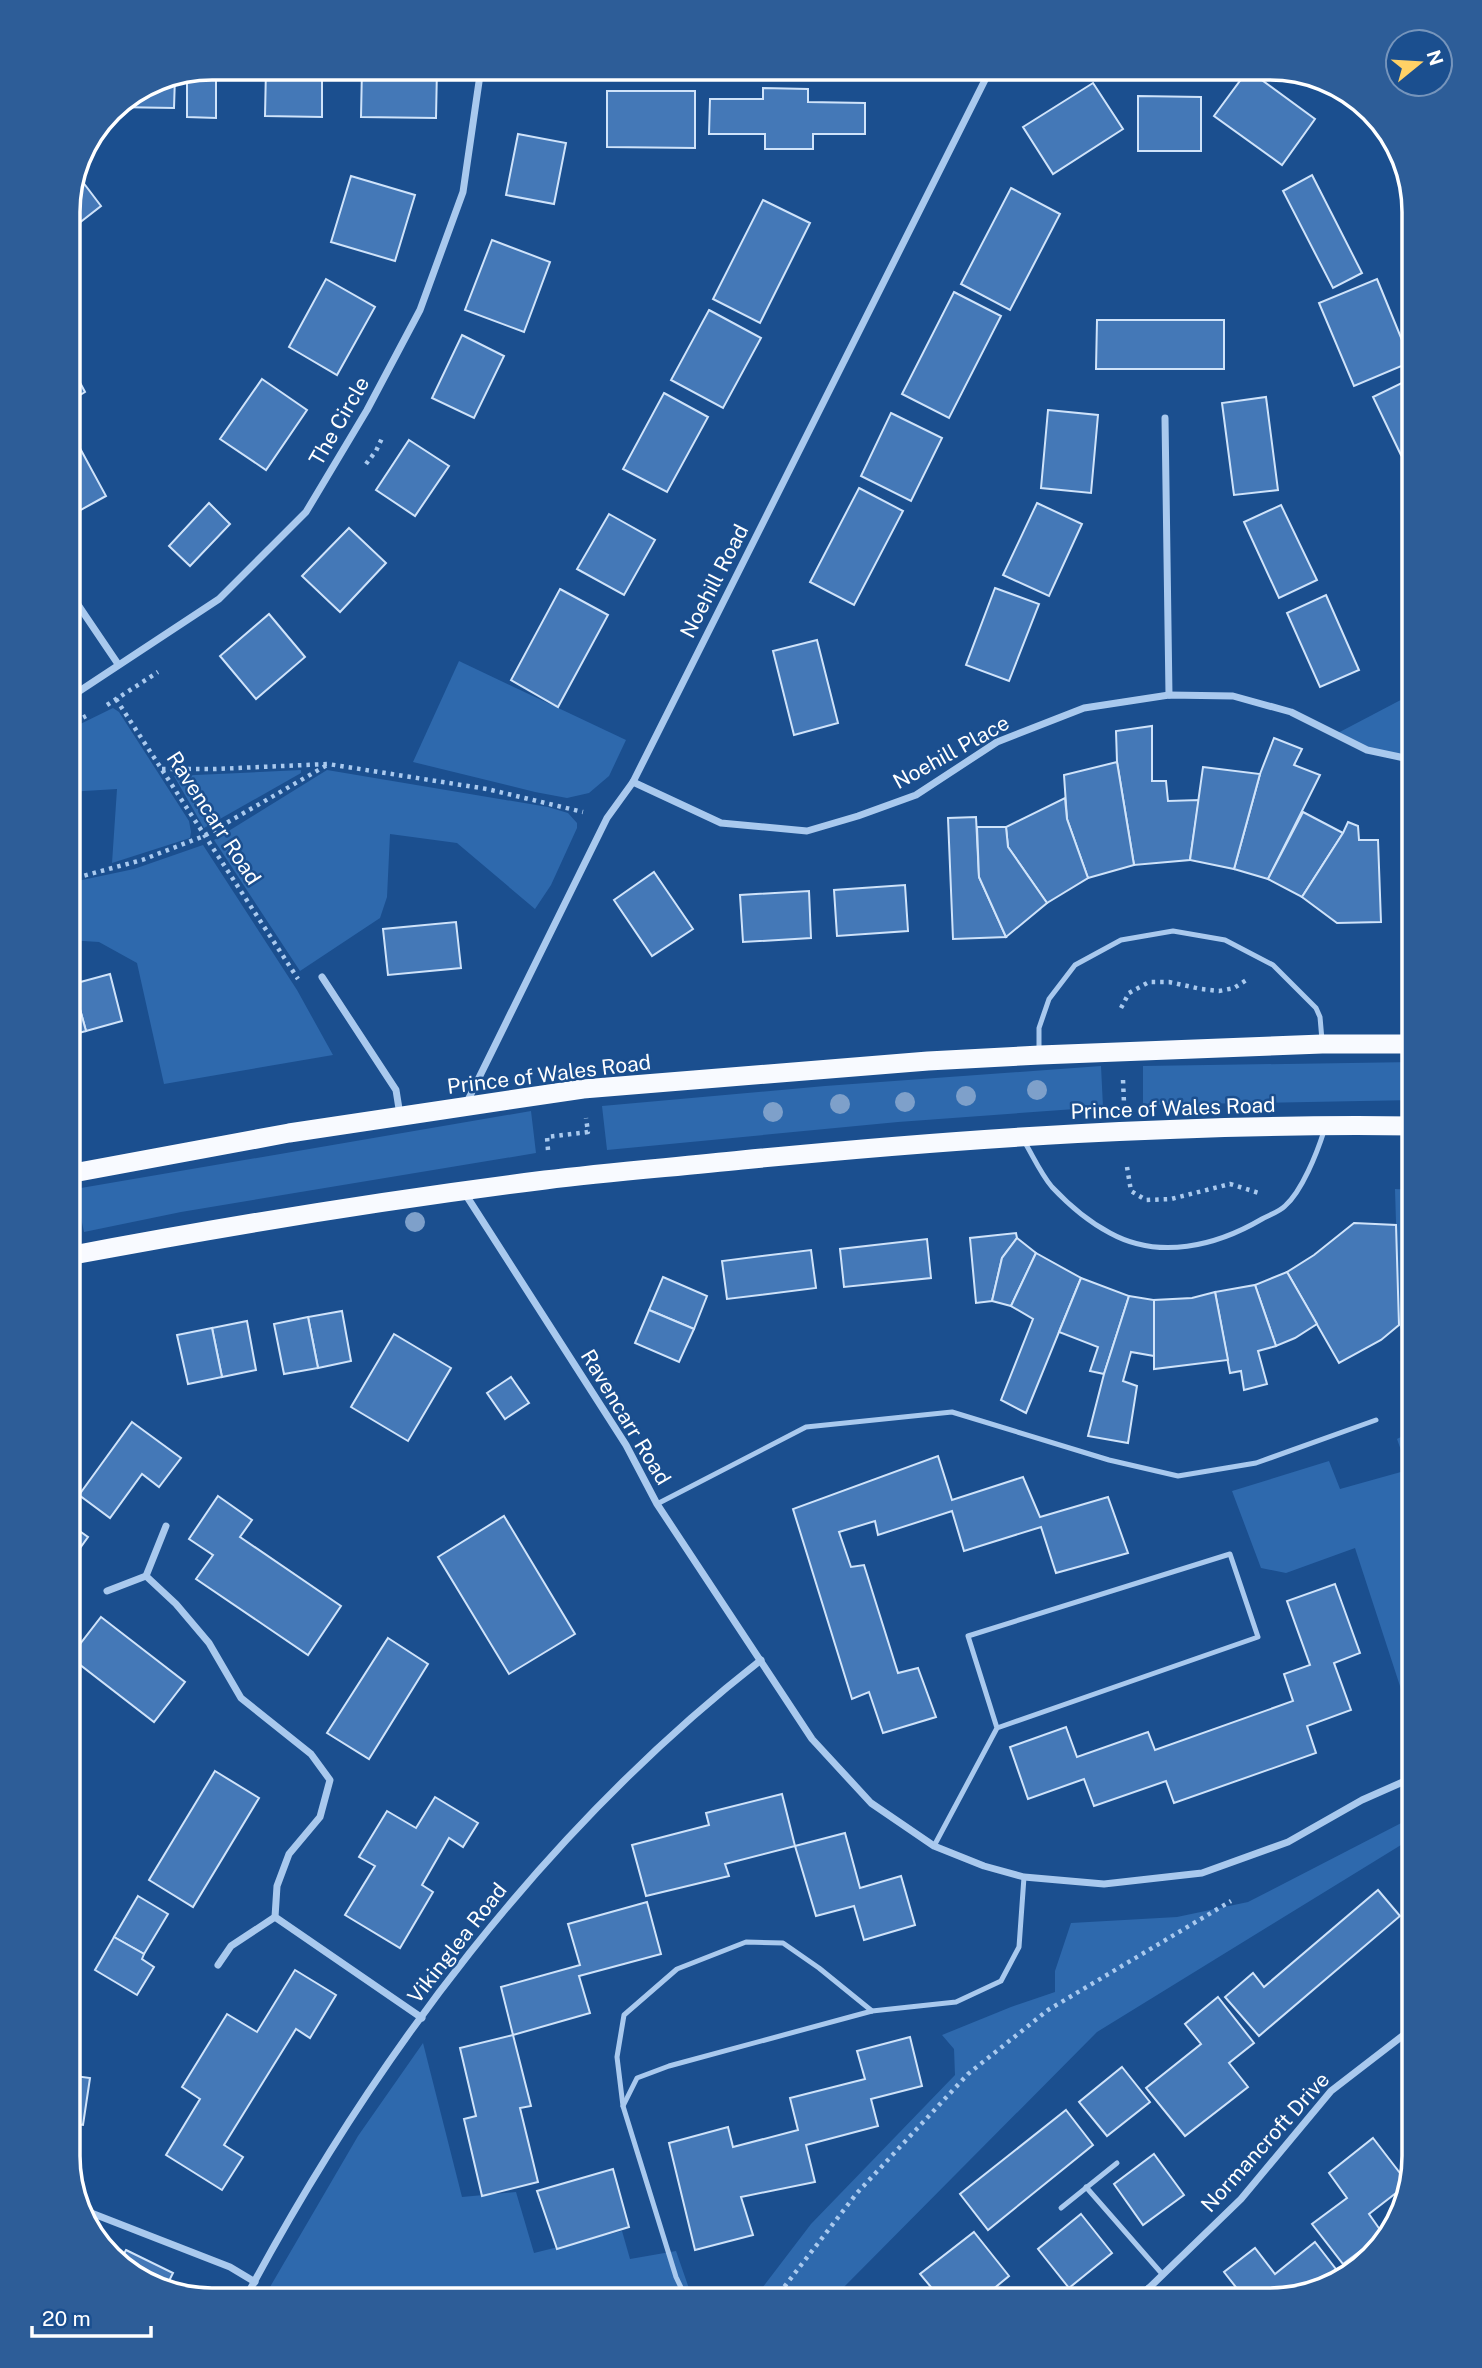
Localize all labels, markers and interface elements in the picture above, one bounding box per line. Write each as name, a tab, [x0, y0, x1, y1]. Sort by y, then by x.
north arrow	[1384, 28, 1454, 98]
text: N	[1422, 47, 1448, 68]
street label: The Circle	[304, 372, 374, 470]
street label: Noehill Road	[675, 520, 753, 642]
street label: Noehill Place	[889, 710, 1013, 794]
street label: Ravencarr Road	[162, 747, 266, 889]
street label: Prince of Wales Road	[446, 1049, 652, 1099]
street label: Prince of Wales Road	[1070, 1092, 1276, 1124]
street label: Ravencarr Road	[576, 1345, 676, 1489]
street label: Vikinglea Road	[402, 1878, 512, 2008]
street label: Normancroft Drive	[1196, 2067, 1334, 2217]
scale bar	[32, 2294, 150, 2338]
text: 20 m	[42, 2306, 91, 2331]

